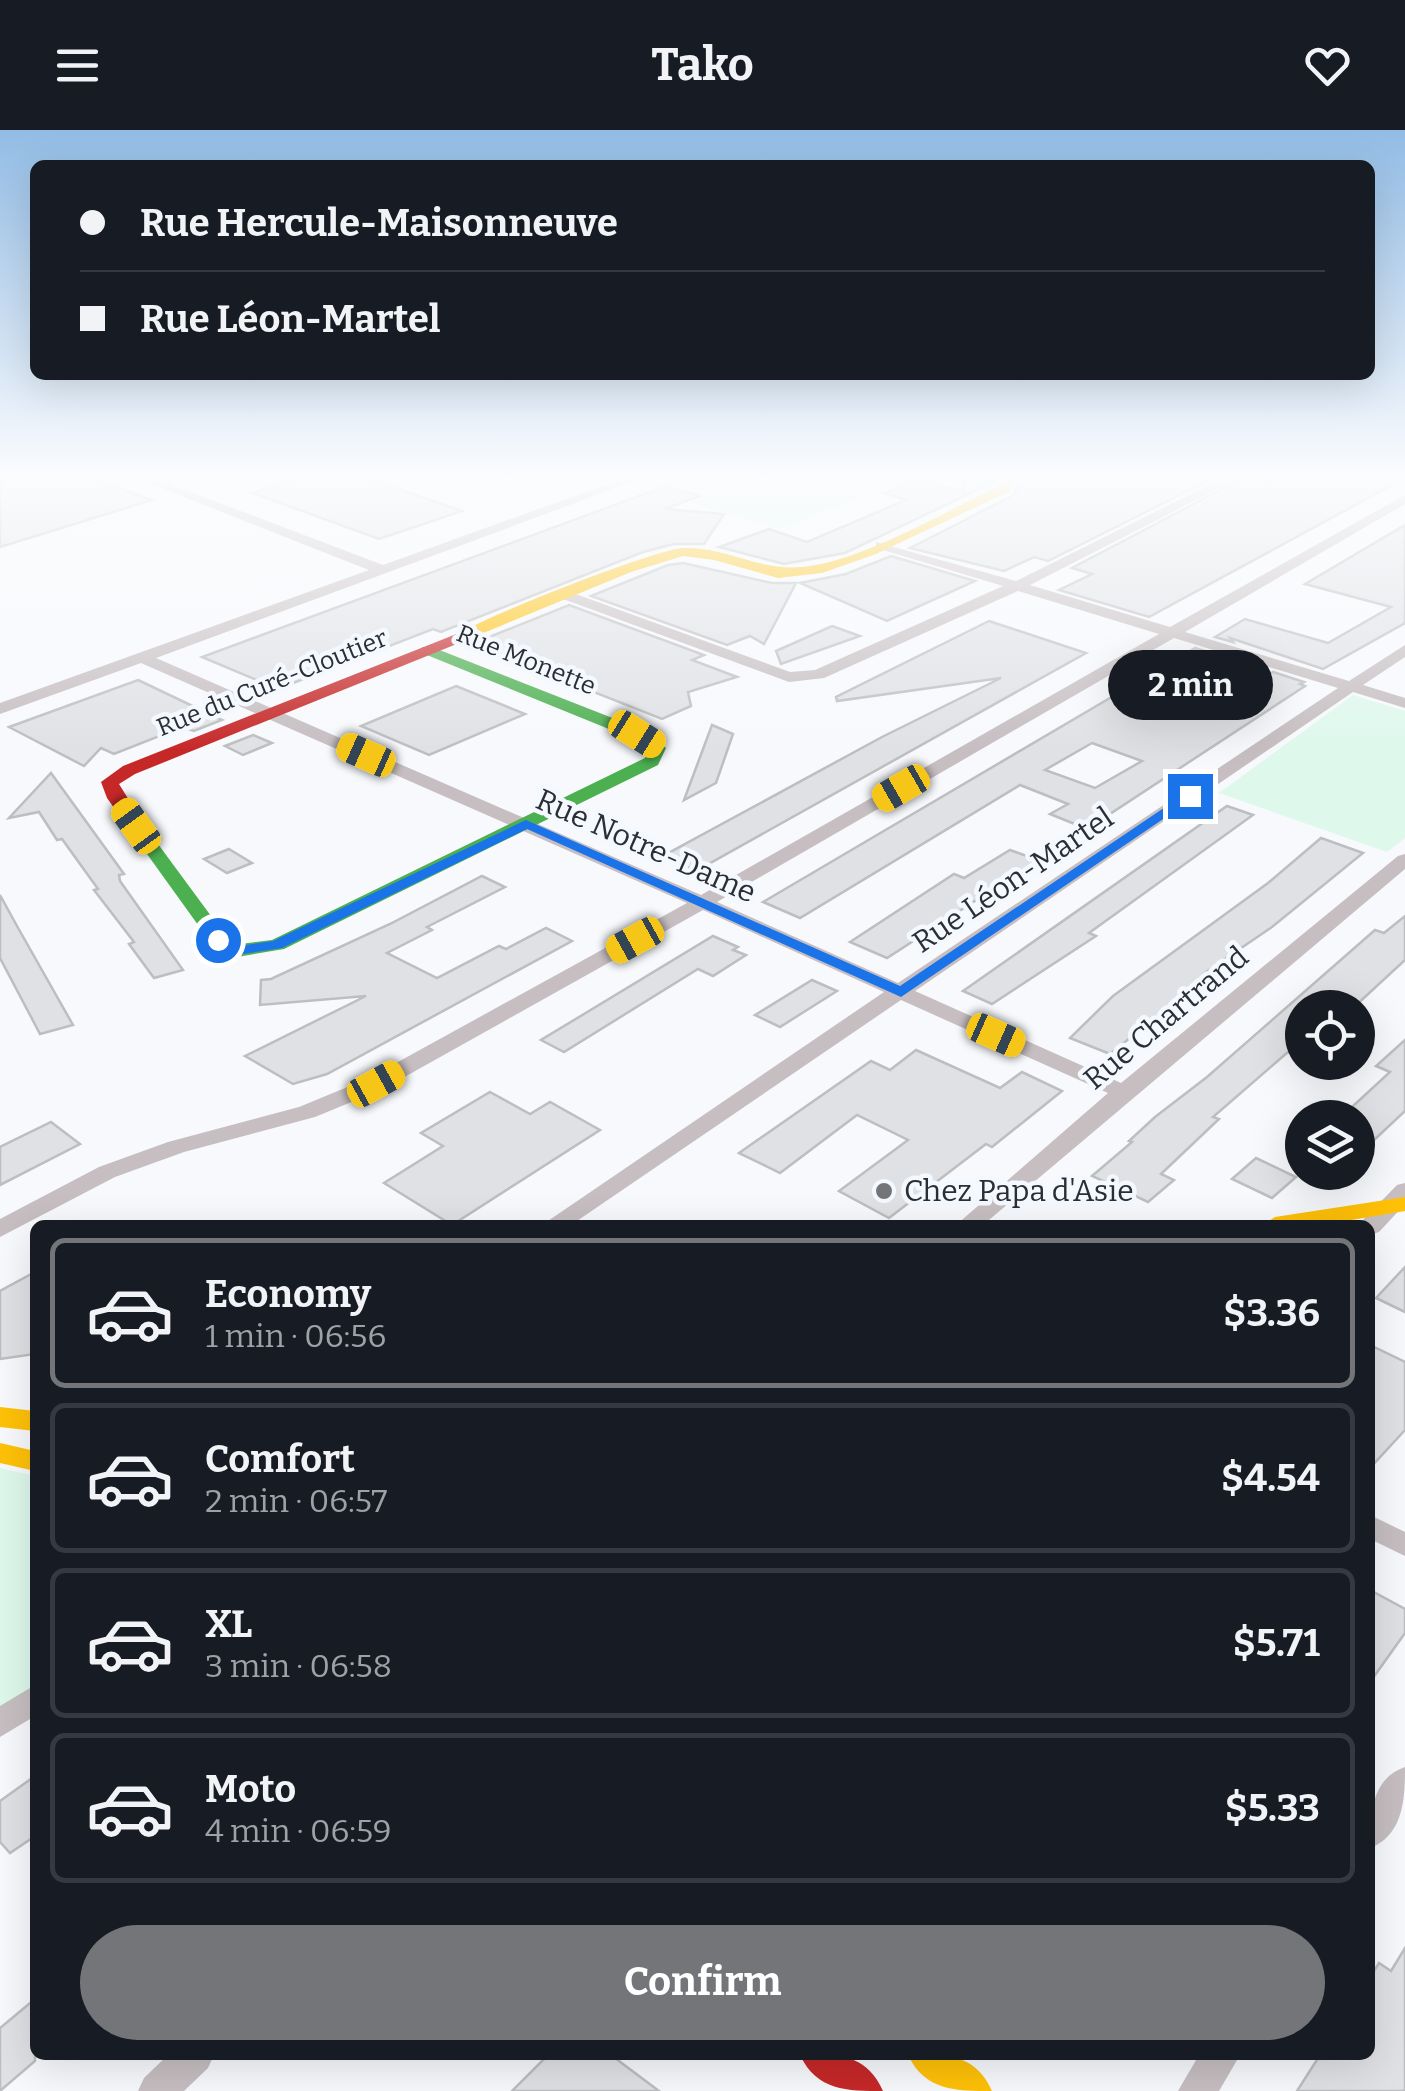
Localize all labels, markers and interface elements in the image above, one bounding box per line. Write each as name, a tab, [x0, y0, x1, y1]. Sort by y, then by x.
icon: menu	[50, 38, 105, 93]
text: Tako	[651, 38, 754, 92]
icon: heart	[1300, 38, 1355, 93]
text: Rue Hercule-Maisonneuve	[140, 200, 618, 246]
text: Rue Léon-Martel	[140, 296, 441, 342]
street label: Rue Monette	[452, 618, 600, 702]
street label: Rue du Curé-Cloutier	[152, 623, 392, 743]
callout: 2 min	[1108, 651, 1272, 721]
text: 2 min	[1148, 666, 1233, 704]
car	[604, 705, 670, 763]
car	[332, 729, 400, 781]
car	[868, 760, 934, 816]
route end	[1168, 774, 1213, 819]
street label: Rue Notre-Dame	[531, 781, 761, 911]
car	[106, 793, 166, 859]
street label: Rue Léon-Martel	[906, 800, 1120, 960]
car	[601, 912, 669, 968]
route start	[196, 918, 241, 963]
street label: Rue Chartrand	[1077, 939, 1256, 1097]
map controls	[1285, 990, 1375, 1190]
button: locate	[1285, 990, 1375, 1080]
car	[962, 1009, 1030, 1061]
car	[342, 1056, 410, 1112]
button: layers	[1285, 1100, 1375, 1190]
place label: Chez Papa d'Asie	[904, 1173, 1134, 1209]
marker: Chez Papa d'Asie	[873, 1180, 895, 1202]
icon: car	[85, 1268, 175, 1358]
text: Economy	[205, 1271, 371, 1317]
text: $3.36	[1223, 1290, 1320, 1336]
text: 1 min · 06:56	[205, 1317, 386, 1355]
icon: car	[85, 1433, 175, 1523]
text: Comfort	[205, 1436, 355, 1482]
text: $4.54	[1221, 1455, 1320, 1501]
text: 2 min · 06:57	[205, 1482, 387, 1520]
icon: car	[85, 1598, 175, 1688]
text: XL	[205, 1601, 252, 1647]
text: $5.71	[1233, 1620, 1320, 1666]
text: 3 min · 06:58	[205, 1647, 392, 1685]
icon: car	[85, 1763, 175, 1853]
text: Moto	[205, 1766, 296, 1812]
text: $5.33	[1225, 1785, 1320, 1831]
text: 4 min · 06:59	[205, 1812, 392, 1850]
button: Confirm	[80, 1925, 1325, 2040]

